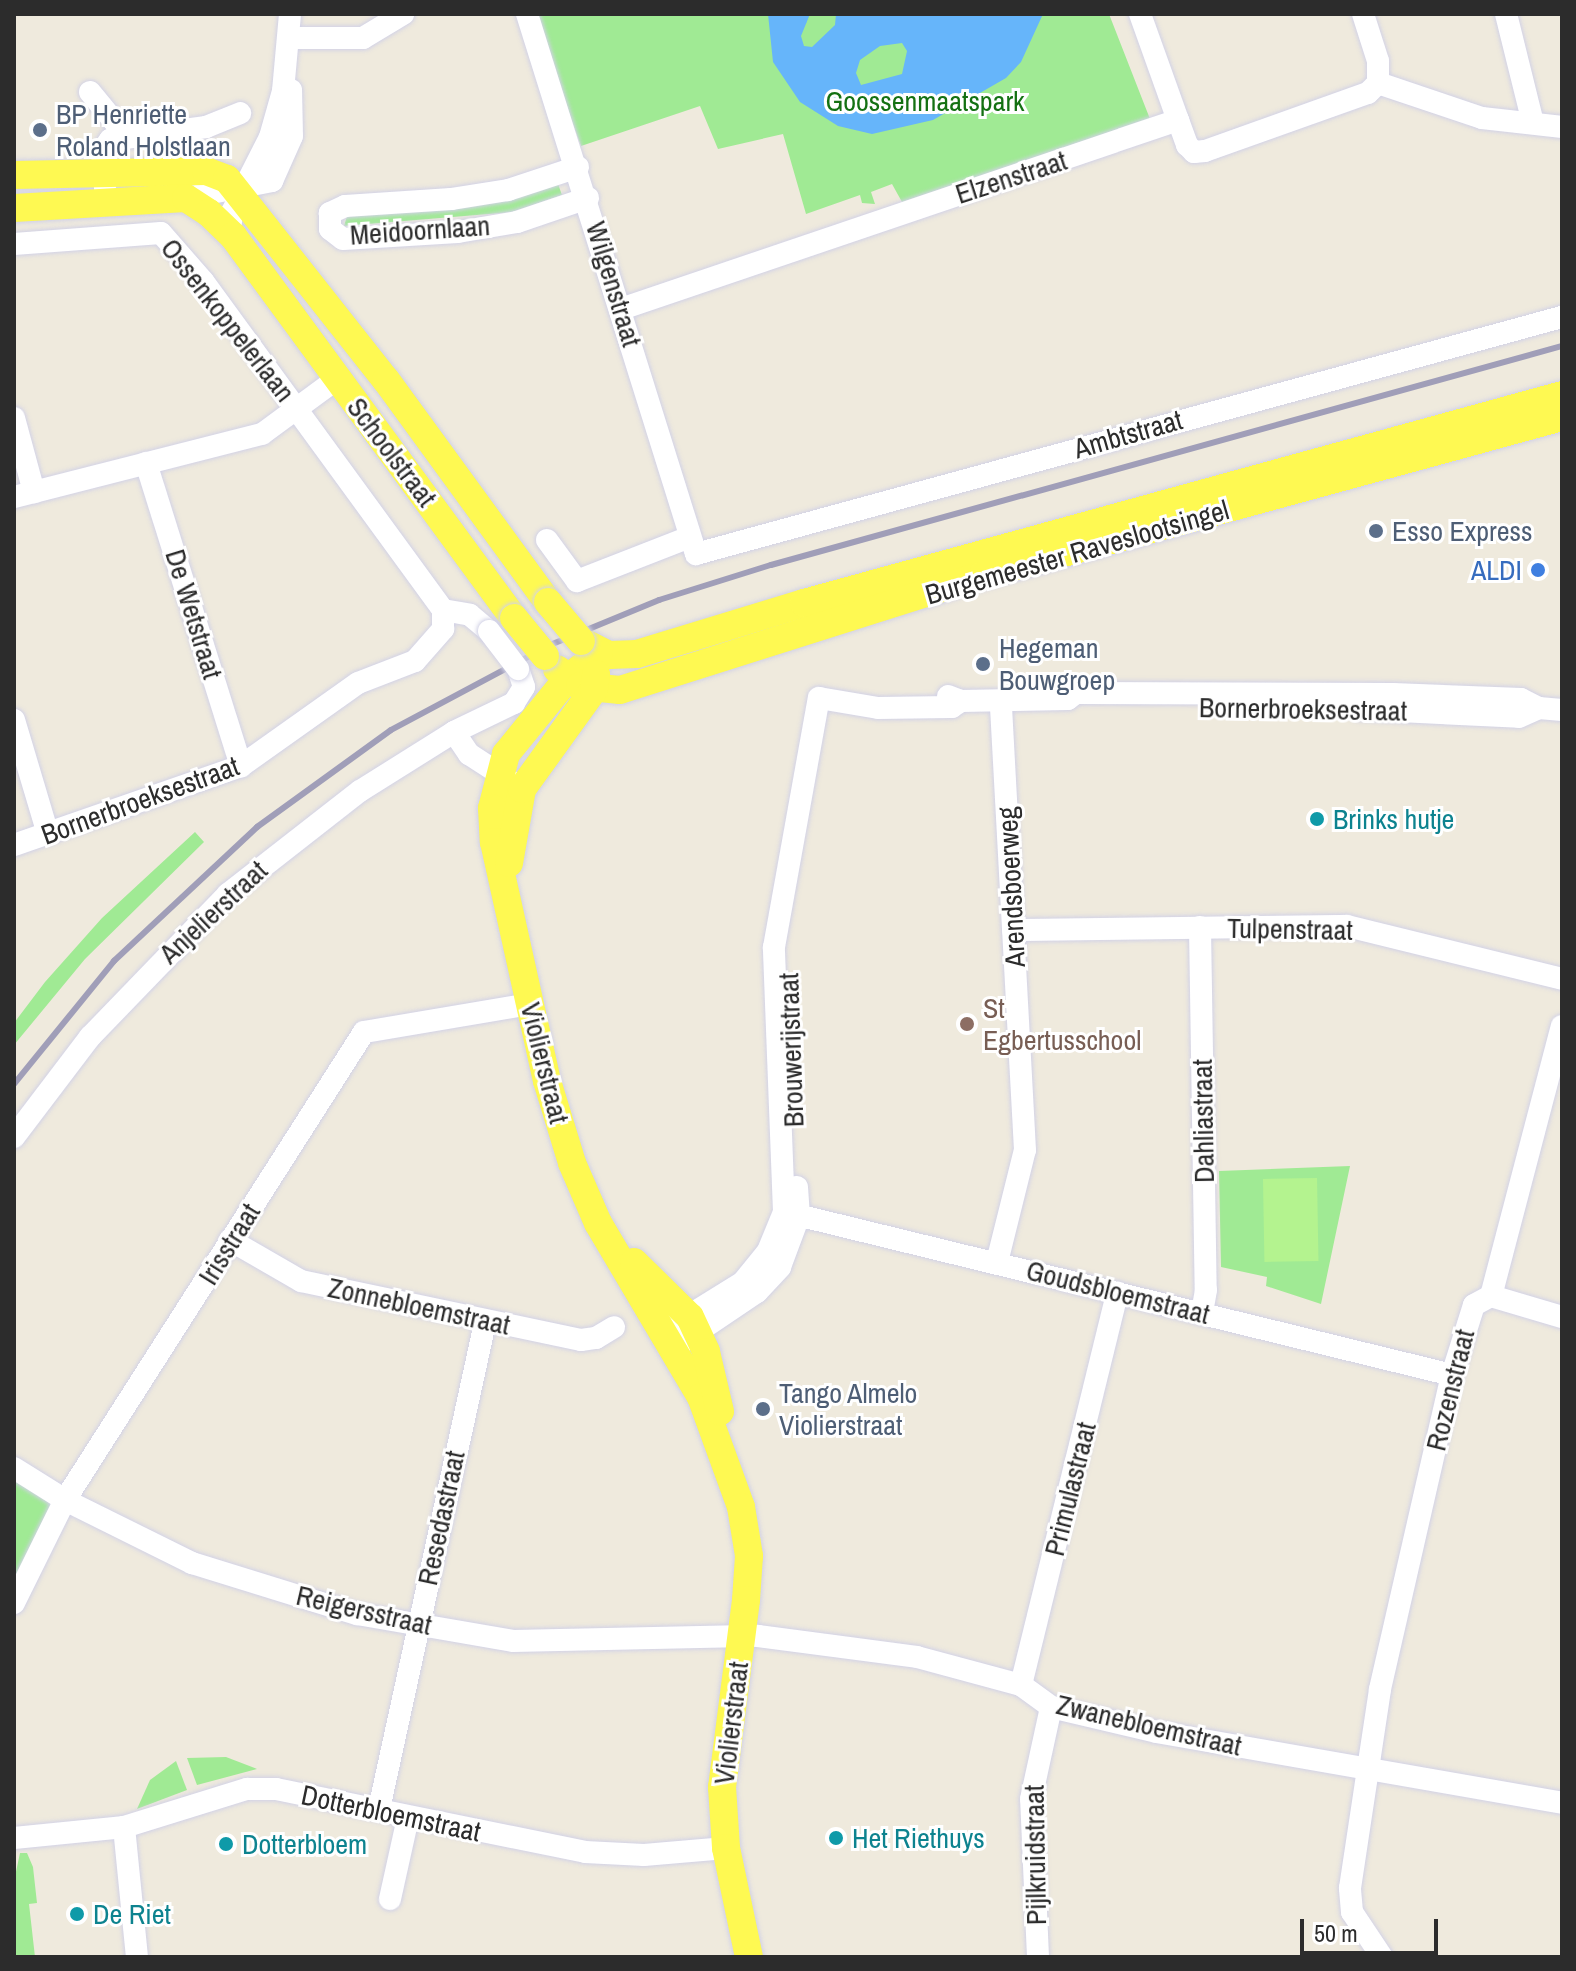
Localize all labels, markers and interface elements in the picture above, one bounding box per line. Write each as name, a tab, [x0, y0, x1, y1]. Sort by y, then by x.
park label: Goossenmaatspark	[825, 84, 1025, 118]
place label: BP Henriette Roland Holstlaan	[56, 97, 231, 163]
marker: BP Henriette Roland Holstlaan	[31, 121, 49, 139]
street label: Elzenstraat	[951, 143, 1071, 211]
street label: Meidoornlaan	[349, 208, 491, 252]
street label: Wilgenstraat	[579, 217, 649, 351]
street label: Ossenkoppelerlaan	[154, 232, 302, 408]
street label: Schoolstraat	[340, 391, 444, 513]
street label: Ambtstraat	[1070, 403, 1186, 465]
street label: Burgemeester Raveslootsingel	[921, 493, 1233, 611]
place label: Esso Express	[1392, 514, 1532, 548]
marker: Esso Express	[1367, 522, 1385, 540]
street label: De Wetstraat	[158, 545, 230, 683]
place label: ALDI	[1471, 553, 1522, 587]
marker: ALDI	[1529, 561, 1547, 579]
place label: Hegeman Bouwgroep	[999, 631, 1115, 697]
marker: Hegeman Bouwgroep	[974, 655, 992, 673]
street label: Bornerbroeksestraat	[1199, 690, 1407, 728]
street label: Bornerbroeksestraat	[37, 749, 243, 851]
place label: Brinks hutje	[1333, 802, 1454, 836]
street label: Arendsboerweg	[990, 806, 1032, 968]
marker: Brinks hutje	[1308, 810, 1326, 828]
street label: Anjelierstraat	[152, 854, 274, 970]
street label: Tulpenstraat	[1227, 911, 1353, 947]
street label: Brouwerijstraat	[772, 972, 810, 1128]
place label: St Egbertusschool	[983, 991, 1141, 1057]
street label: Violierstraat	[514, 999, 576, 1127]
marker: St Egbertusschool	[958, 1015, 976, 1033]
street label: Dahliastraat	[1185, 1059, 1221, 1183]
street label: Irisstraat	[191, 1197, 267, 1291]
street label: Goudsbloemstraat	[1023, 1253, 1213, 1331]
street label: Zonnebloemstraat	[325, 1270, 513, 1342]
street label: Rozenstraat	[1419, 1326, 1481, 1454]
place label: Tango Almelo Violierstraat	[779, 1376, 919, 1442]
marker: Tango Almelo Violierstraat	[754, 1400, 772, 1418]
street label: Primulastraat	[1037, 1419, 1103, 1559]
street label: Resedastraat	[410, 1448, 472, 1588]
street label: Reigersstraat	[293, 1578, 435, 1642]
street label: Violierstraat	[707, 1660, 755, 1786]
street label: Zwanebloemstraat	[1053, 1687, 1245, 1763]
street label: Dotterbloemstraat	[298, 1778, 484, 1848]
street label: Pijlkruidstraat	[1017, 1785, 1053, 1925]
place label: Het Riethuys	[852, 1821, 985, 1855]
place label: Dotterbloem	[242, 1827, 367, 1861]
marker: Het Riethuys	[827, 1829, 845, 1847]
marker: Dotterbloem	[217, 1835, 235, 1853]
place label: De Riet	[93, 1897, 171, 1931]
scale bar	[1304, 1903, 1442, 1953]
marker: De Riet	[68, 1905, 86, 1923]
text: 50 m	[1314, 1917, 1358, 1949]

